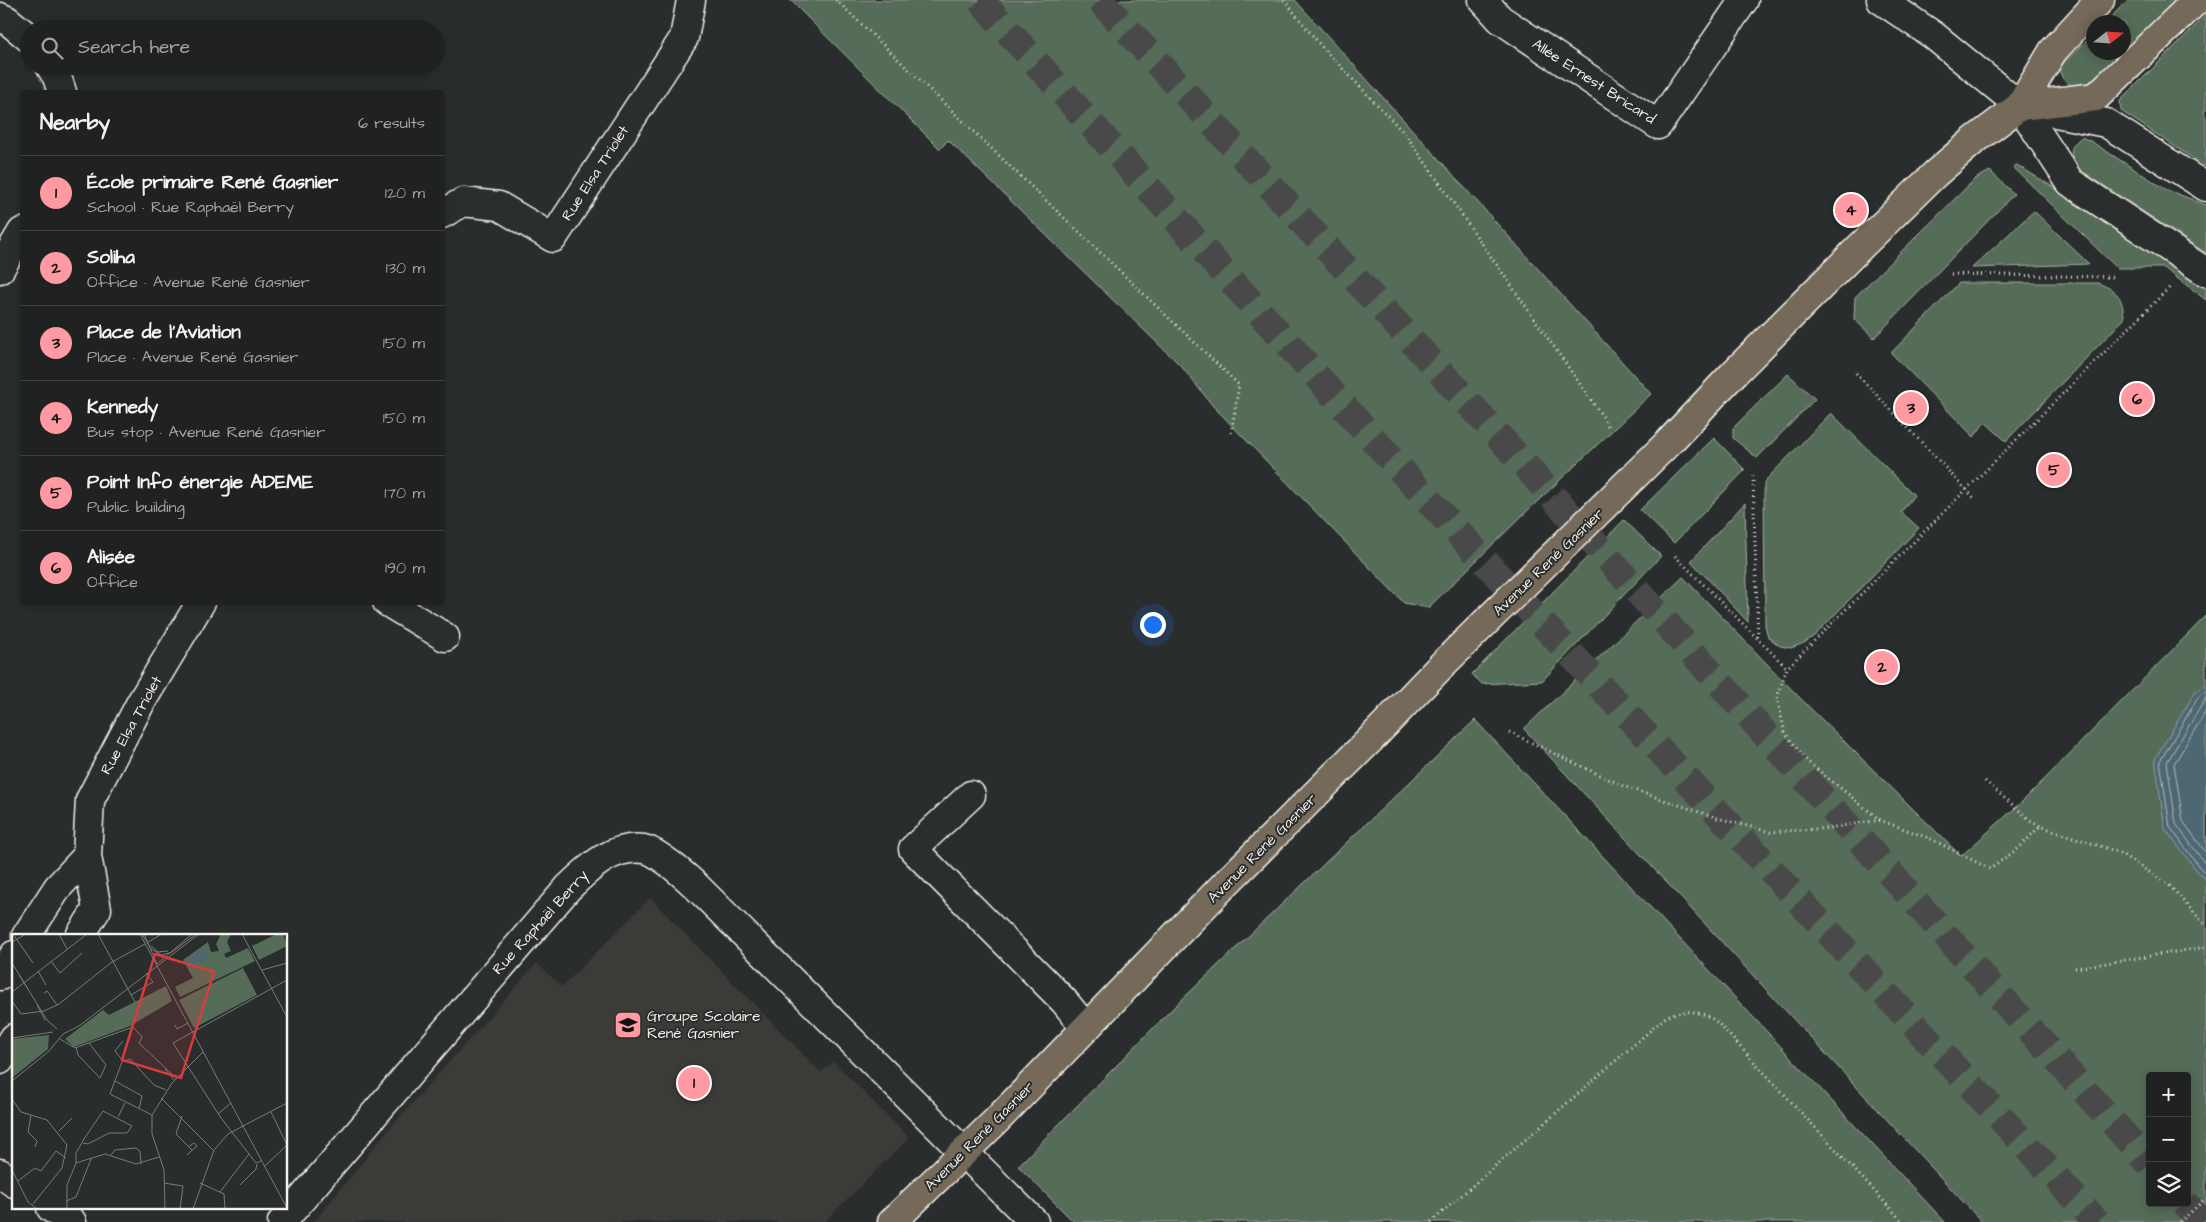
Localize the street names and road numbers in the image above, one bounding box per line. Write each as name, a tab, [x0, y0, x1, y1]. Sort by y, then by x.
street label: Allée Ernest Bricard	[1528, 34, 1660, 129]
street label: Rue Elsa Triolet	[557, 122, 634, 225]
street label: Avenue René Gasnier	[1488, 504, 1608, 621]
street label: Rue Elsa Triolet	[96, 672, 167, 778]
street label: Avenue René Gasnier	[1203, 789, 1322, 908]
street label: Rue Raphaël Berry	[488, 865, 594, 980]
street label: Avenue René Gasnier	[920, 1077, 1039, 1196]

